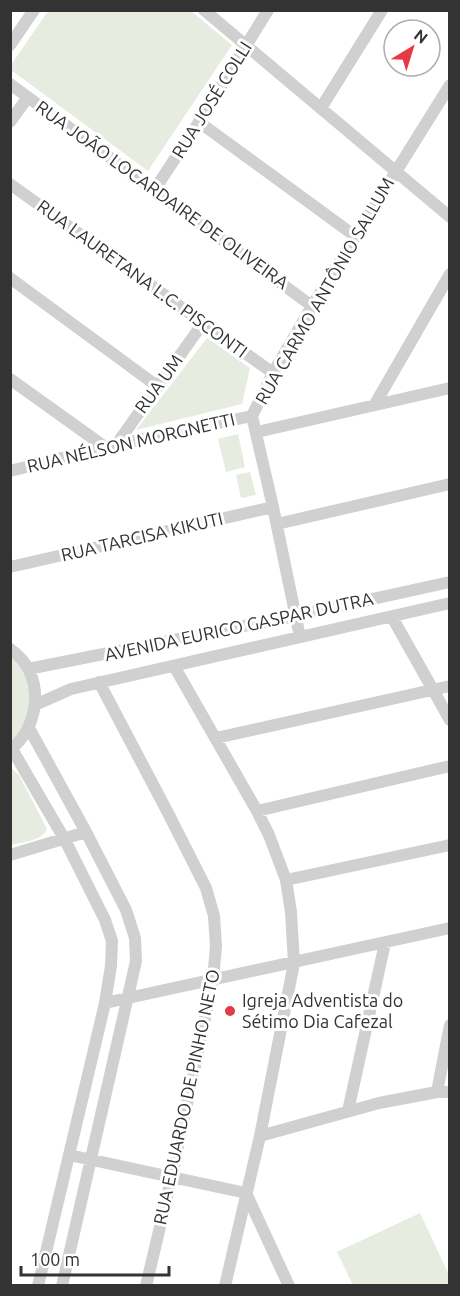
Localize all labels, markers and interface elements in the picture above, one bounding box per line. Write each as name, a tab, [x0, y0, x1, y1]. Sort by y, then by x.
north arrow	[382, 18, 442, 78]
text: N	[411, 25, 431, 47]
street label: RUA JOSÉ COLLI	[166, 37, 255, 161]
street label: RUA JOÃO LOCARDAIRE DE OLIVEIRA	[33, 95, 293, 293]
street label: RUA CARMO ANTÔNIO SALLUM	[251, 174, 397, 407]
street label: RUA LAURETANA L.C. PISCONTI	[34, 195, 251, 361]
street label: RUA UM	[130, 350, 186, 416]
street label: RUA NÉLSON MORGNETTI	[25, 407, 237, 476]
street label: RUA TARCISA KIKUTI	[59, 508, 225, 564]
street label: AVENIDA EURICO GASPAR DUTRA	[103, 588, 375, 664]
street label: RUA EDUARDO DE PINHO NETO	[149, 967, 223, 1226]
place label: Igreja Adventista do Sétimo Dia Cafezal	[242, 990, 403, 1031]
marker: Igreja Adventista do Sétimo Dia Cafezal	[223, 1004, 237, 1018]
scale bar	[21, 1239, 170, 1277]
text: 100 m	[30, 1249, 80, 1269]

